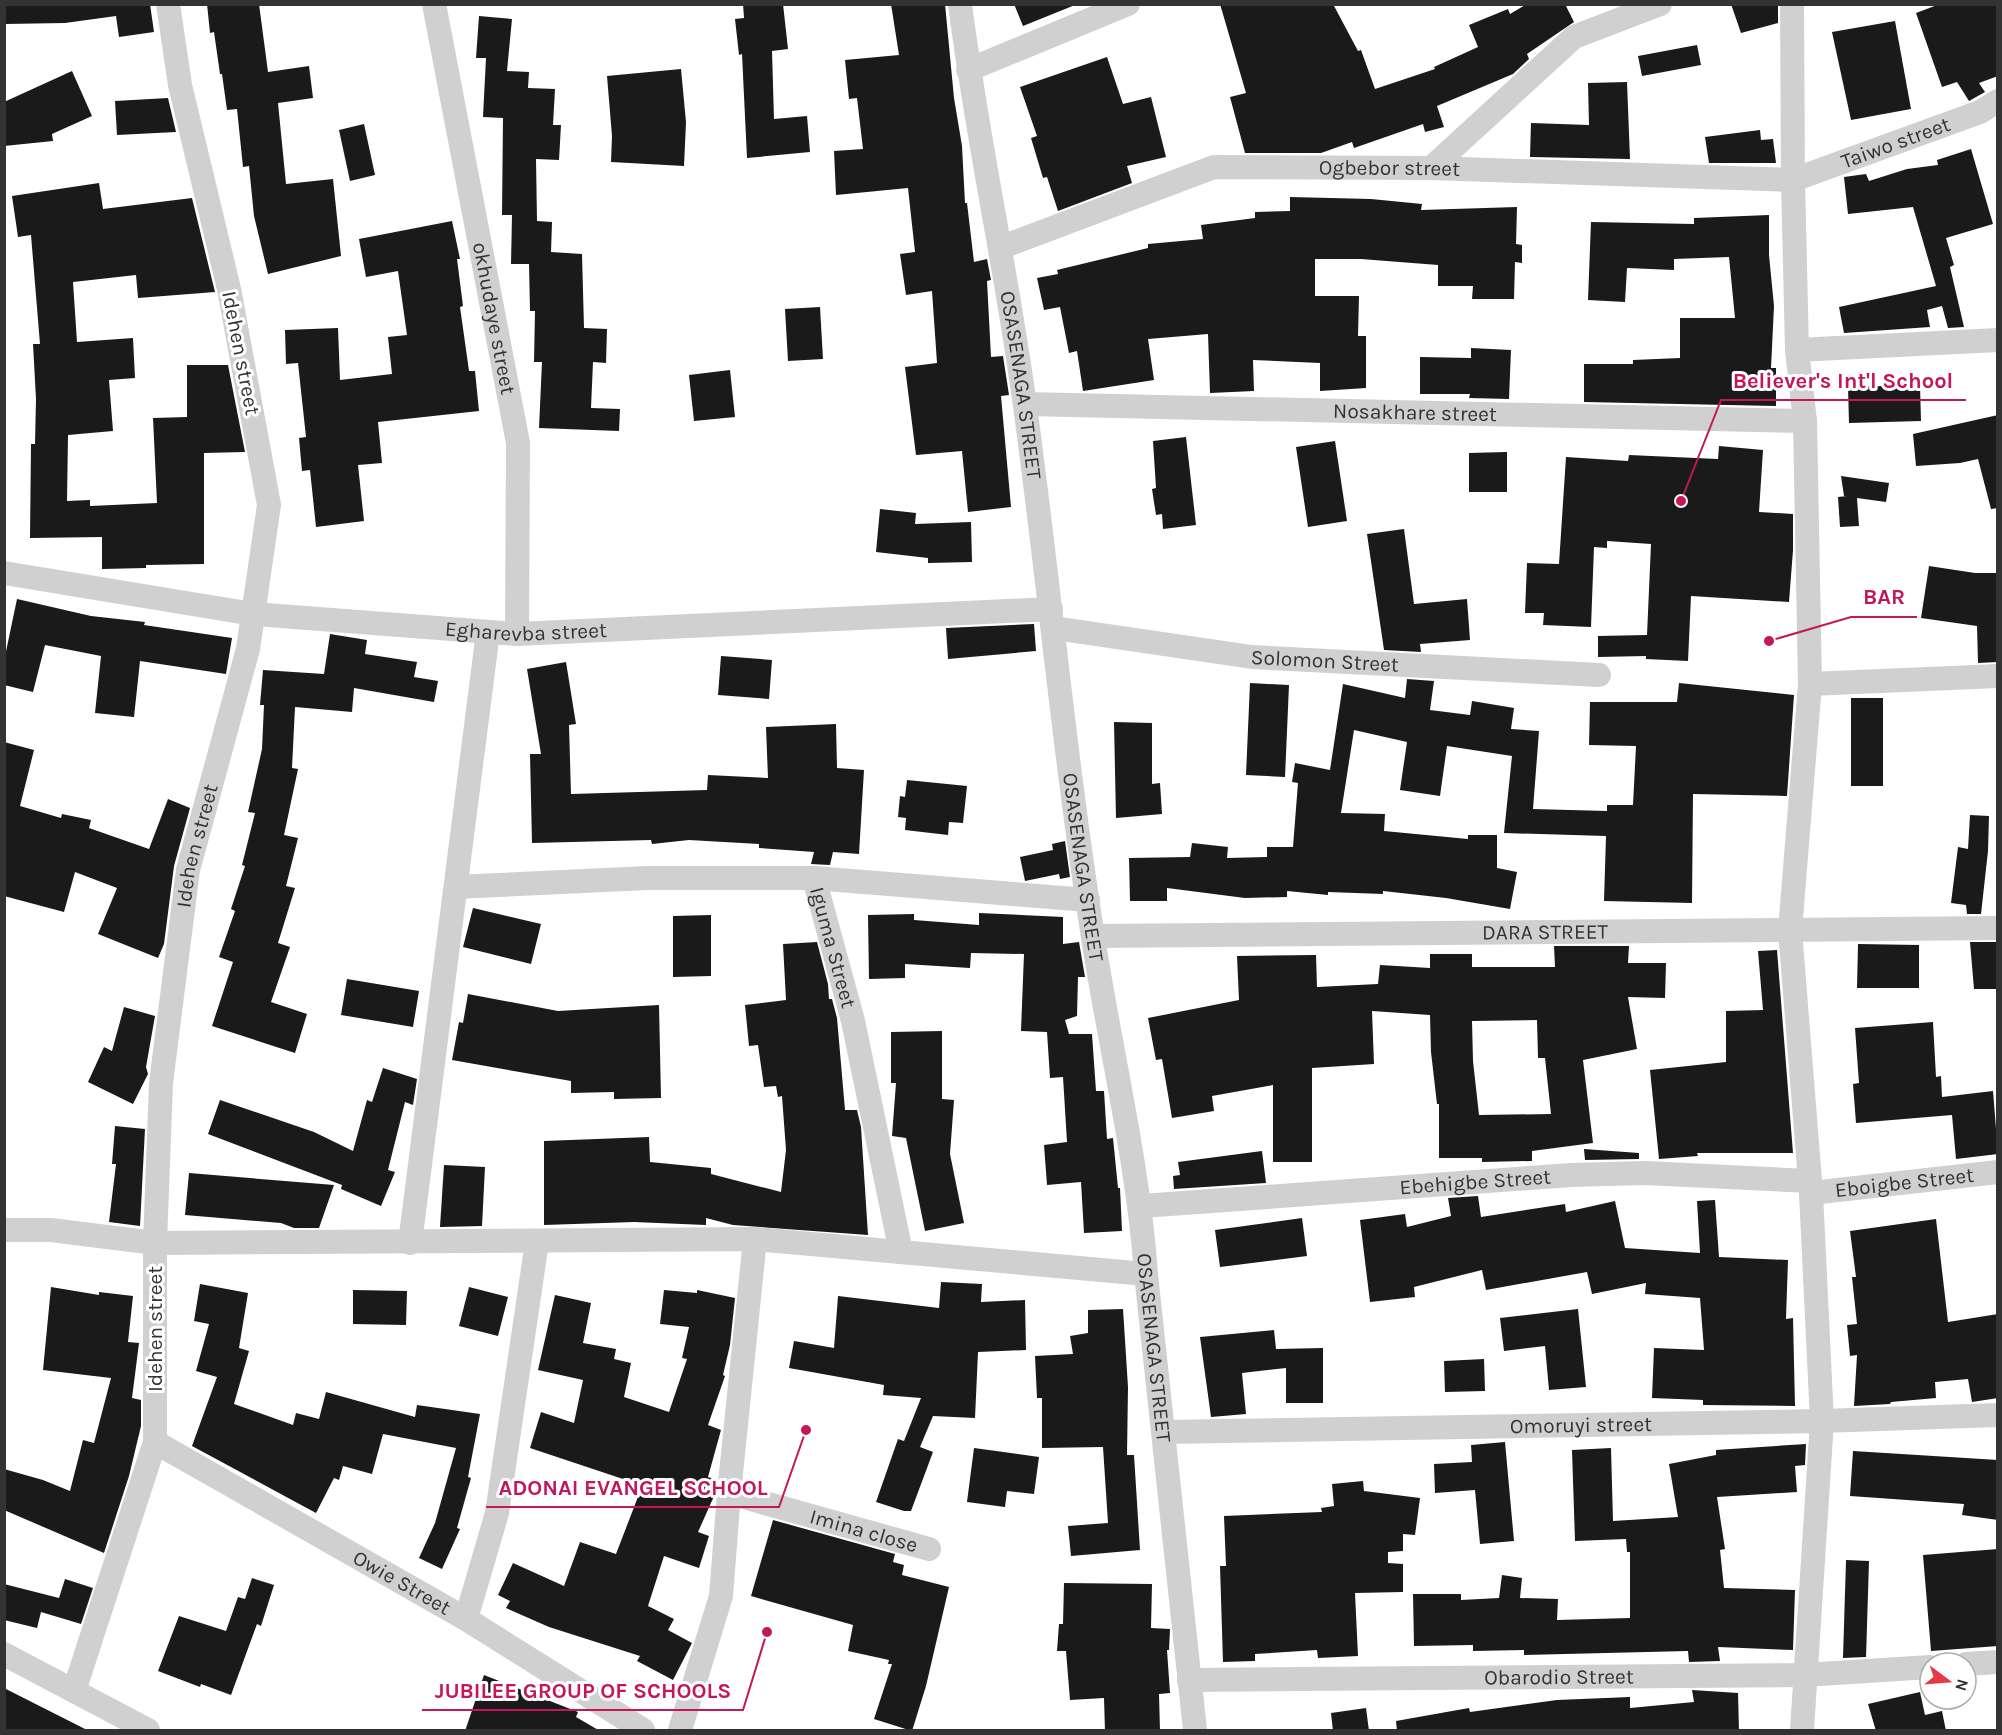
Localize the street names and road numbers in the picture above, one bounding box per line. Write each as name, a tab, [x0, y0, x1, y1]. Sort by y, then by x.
street label: Taiwo street	[1838, 112, 1954, 173]
street label: Ogbebor street	[1319, 155, 1461, 181]
street label: okhudaye street	[468, 240, 520, 396]
street label: Idehen street	[217, 289, 265, 417]
street label: OSASENAGA STREET	[995, 289, 1047, 481]
street label: Nosakhare street	[1333, 399, 1497, 426]
street label: Egharevba street	[444, 617, 607, 646]
street label: Solomon Street	[1250, 645, 1399, 677]
street label: OSASENAGA STREET	[1058, 771, 1109, 964]
street label: Idehen street	[171, 781, 223, 909]
street label: Iguma Street	[805, 884, 861, 1011]
street label: DARA STREET	[1482, 919, 1609, 945]
street label: Eboigbe Street	[1834, 1163, 1975, 1202]
street label: Ebehigbe Street	[1399, 1164, 1552, 1199]
street label: OSASENAGA STREET	[1132, 1252, 1176, 1444]
street label: Idehen street	[143, 1266, 167, 1392]
street label: Omoruyi street	[1510, 1412, 1652, 1438]
street label: Imina close	[807, 1504, 921, 1557]
street label: Owie Street	[349, 1545, 455, 1620]
street label: Obarodio Street	[1484, 1664, 1634, 1690]

